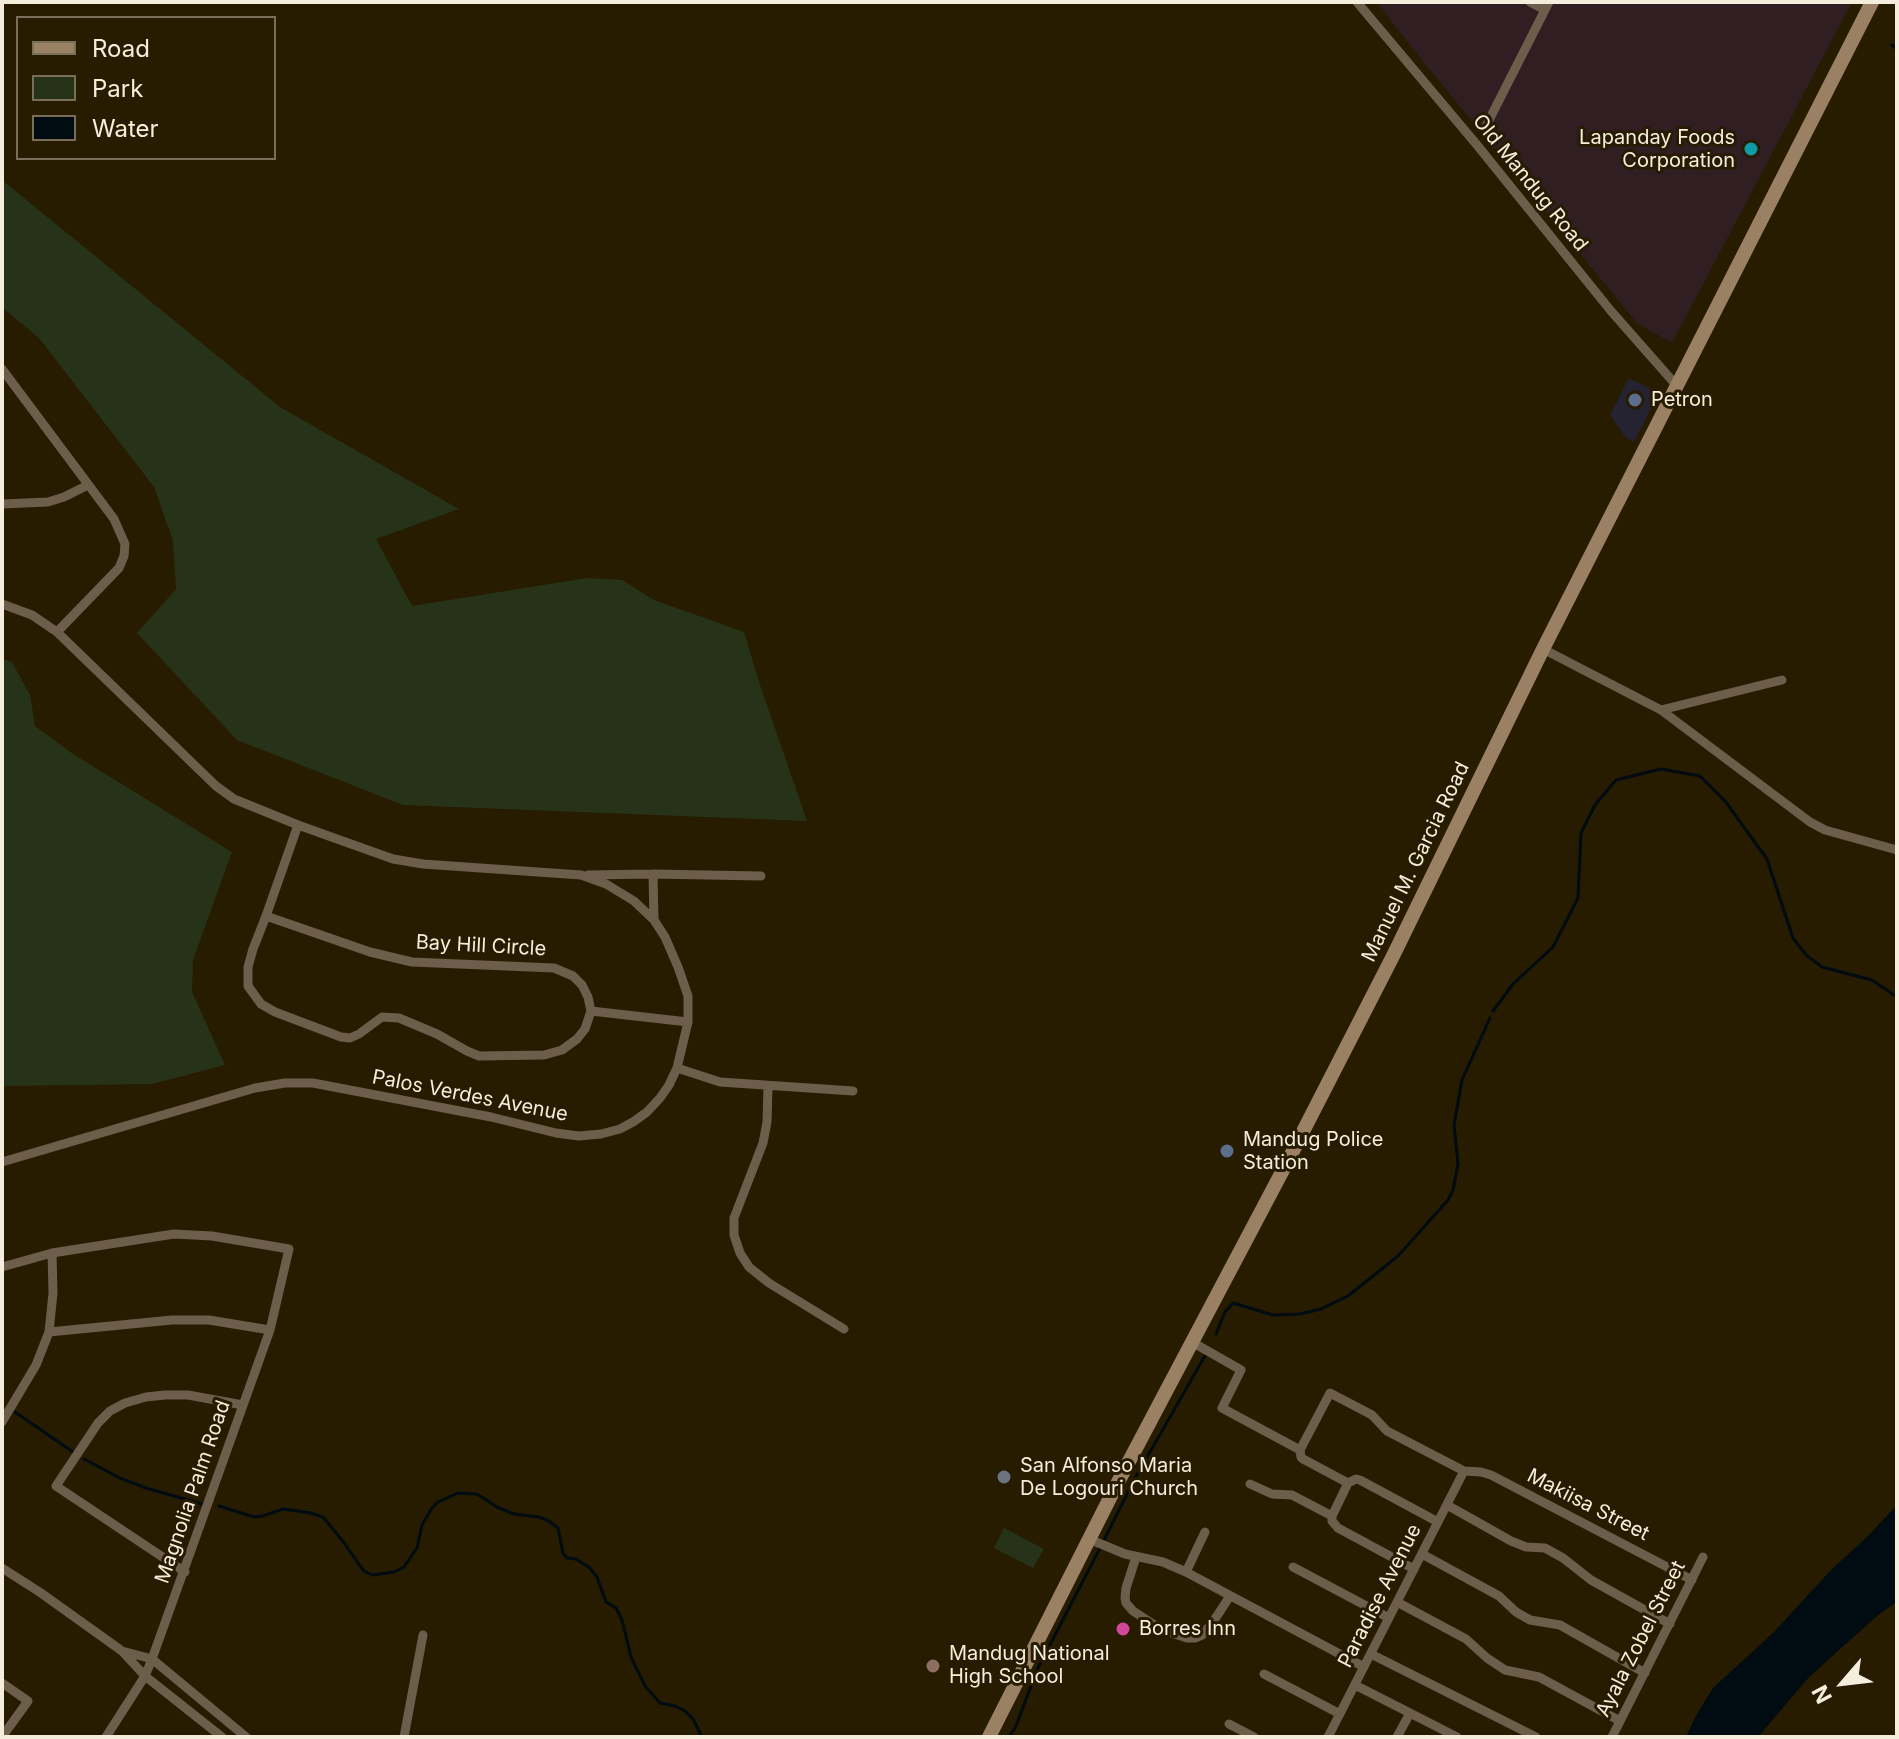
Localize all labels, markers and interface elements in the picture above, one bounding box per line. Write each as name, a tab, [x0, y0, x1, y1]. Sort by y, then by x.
legend	[16, 16, 276, 160]
text: Road	[92, 34, 150, 63]
text: Park	[92, 74, 143, 103]
street label: Old Mandug Road	[1467, 110, 1593, 256]
text: Water	[92, 114, 159, 143]
place label: Lapanday Foods Corporation	[1579, 126, 1735, 173]
marker: Lapanday Foods Corporation	[1742, 140, 1760, 158]
place label: Petron	[1651, 388, 1713, 412]
marker: Petron	[1626, 391, 1644, 409]
street label: Manuel M. Garcia Road	[1357, 758, 1475, 966]
street label: Bay Hill Circle	[415, 931, 547, 961]
street label: Palos Verdes Avenue	[370, 1065, 570, 1127]
place label: Mandug Police Station	[1243, 1128, 1384, 1175]
marker: Mandug Police Station	[1218, 1142, 1236, 1160]
street label: Magnolia Palm Road	[150, 1397, 236, 1587]
place label: San Alfonso Maria De Logouri Church	[1020, 1454, 1198, 1501]
street label: Makiisa Street	[1523, 1464, 1653, 1546]
marker: San Alfonso Maria De Logouri Church	[995, 1468, 1013, 1486]
street label: Paradise Avenue	[1333, 1520, 1427, 1672]
street label: Ayala Zobel Street	[1591, 1557, 1691, 1721]
place label: Borres Inn	[1139, 1617, 1236, 1641]
marker: Borres Inn	[1114, 1620, 1132, 1638]
place label: Mandug National High School	[949, 1642, 1110, 1689]
north arrow	[1803, 1643, 1883, 1723]
marker: Mandug National High School	[924, 1657, 942, 1675]
text: N	[1806, 1681, 1837, 1708]

